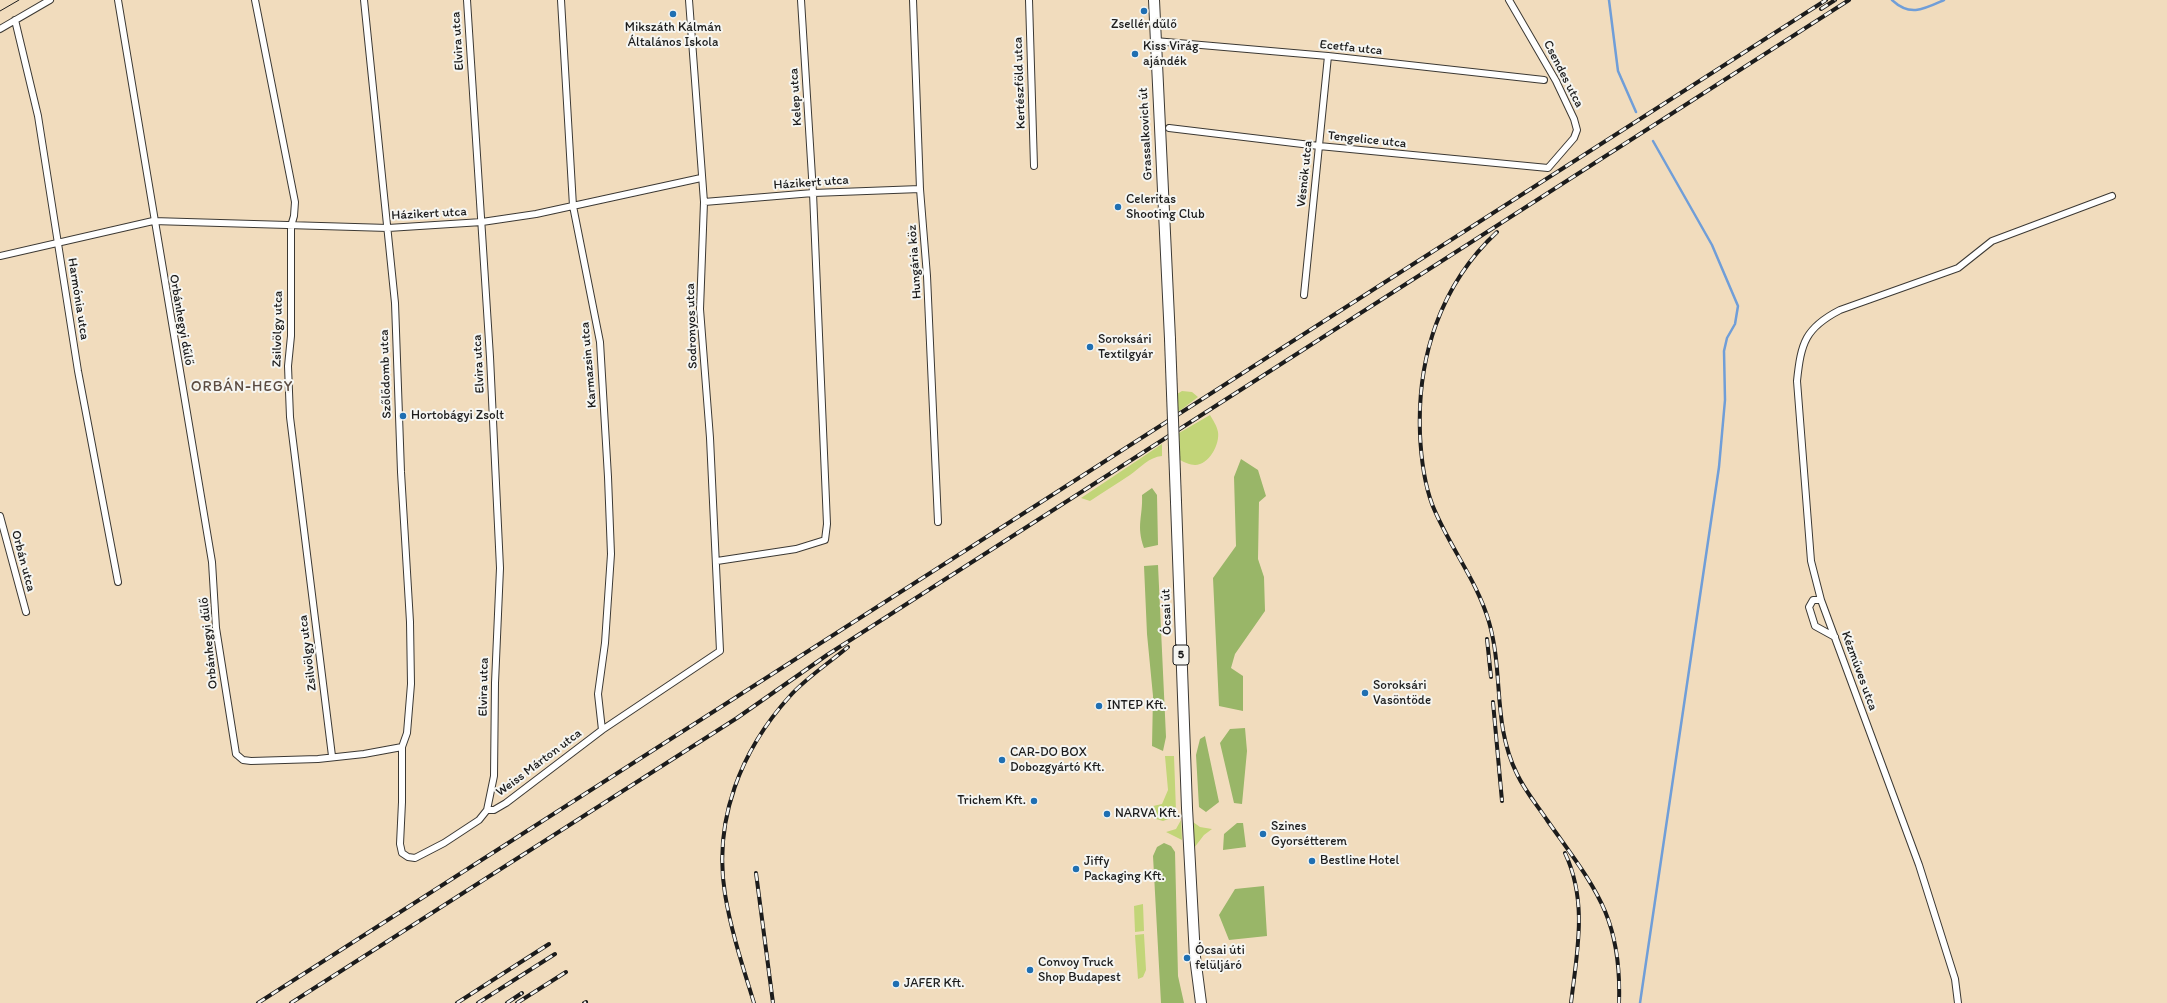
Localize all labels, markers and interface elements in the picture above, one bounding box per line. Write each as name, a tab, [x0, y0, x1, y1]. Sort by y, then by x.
marker: Zsellér dűlő	[1139, 6, 1149, 16]
marker: Mikszáth Kálmán Általános Iskola	[668, 9, 678, 19]
street label: Elvira utca	[448, 11, 468, 71]
place label: Zsellér dűlő	[1111, 17, 1177, 33]
place label: Mikszáth Kálmán Általános Iskola	[625, 20, 721, 51]
street label: Kertészföld utca	[1011, 37, 1029, 129]
street label: Ecetfa utca	[1319, 37, 1383, 59]
street label: Csendes utca	[1539, 38, 1587, 110]
place label: Kiss Virág ajándék	[1143, 39, 1199, 70]
marker: Kiss Virág ajándék	[1130, 49, 1140, 59]
street label: Kelep utca	[786, 68, 806, 126]
street label: Grassalkovich út	[1136, 87, 1156, 181]
street label: Tengelice utca	[1327, 128, 1407, 152]
street label: Vésnök utca	[1294, 140, 1316, 208]
street label: Házikert utca	[773, 173, 849, 193]
place label: Celeritas Shooting Club	[1126, 192, 1205, 223]
marker: Celeritas Shooting Club	[1113, 202, 1123, 212]
street label: Házikert utca	[391, 204, 467, 224]
street label: Hungária köz	[905, 224, 925, 300]
street label: Harmónia utca	[64, 257, 92, 341]
street label: Orbánhegyi dűlő	[165, 273, 197, 367]
street label: Sodronyos utca	[683, 283, 701, 369]
street label: Zsilvölgy utca	[270, 291, 286, 367]
street label: Karmazsin utca	[577, 321, 601, 409]
street label: Szőlődomb utca	[377, 329, 395, 419]
place label: Soroksári Textilgyár	[1098, 332, 1153, 363]
street label: Elvira utca	[470, 334, 488, 394]
marker: Soroksári Textilgyár	[1085, 342, 1095, 352]
district label: ORBÁN-HEGY	[191, 378, 293, 396]
place label: Hortobágyi Zsolt	[411, 408, 504, 424]
marker: Hortobágyi Zsolt	[398, 411, 408, 421]
street label: Orbán utca	[7, 529, 39, 593]
street label: Ócsai út	[1158, 589, 1176, 635]
street label: Orbánhegyi dűlő	[196, 596, 222, 690]
street label: Zsilvölgy utca	[296, 614, 320, 692]
street label: Kézműves utca	[1837, 629, 1881, 713]
road number: 5	[1173, 645, 1189, 665]
street label: Elvira utca	[476, 657, 492, 717]
place label: Soroksári Vasöntöde	[1373, 678, 1431, 709]
marker: Soroksári Vasöntöde	[1360, 688, 1370, 698]
place label: INTEP Kft.	[1107, 698, 1167, 714]
marker: INTEP Kft.	[1094, 701, 1104, 711]
street label: Weiss Márton utca	[493, 726, 585, 800]
place label: CAR-DO BOX Dobozgyártó Kft.	[1010, 745, 1104, 776]
marker: CAR-DO BOX Dobozgyártó Kft.	[997, 755, 1007, 765]
place label: Trichem Kft.	[957, 793, 1026, 809]
marker: Trichem Kft.	[1029, 796, 1039, 806]
place label: NARVA Kft.	[1115, 806, 1180, 822]
marker: NARVA Kft.	[1102, 809, 1112, 819]
place label: Szines Gyorsétterem	[1271, 819, 1347, 850]
marker: Szines Gyorsétterem	[1258, 829, 1268, 839]
place label: Bestline Hotel	[1320, 853, 1399, 869]
place label: Jiffy Packaging Kft.	[1084, 854, 1165, 885]
marker: Bestline Hotel	[1307, 856, 1317, 866]
marker: Jiffy Packaging Kft.	[1071, 864, 1081, 874]
place label: Ócsai úti felüljáró	[1195, 943, 1245, 974]
marker: Ócsai úti felüljáró	[1182, 953, 1192, 963]
place label: Convoy Truck Shop Budapest	[1038, 955, 1121, 986]
marker: Convoy Truck Shop Budapest	[1025, 965, 1035, 975]
place label: JAFER Kft.	[904, 976, 964, 992]
marker: JAFER Kft.	[891, 979, 901, 989]

